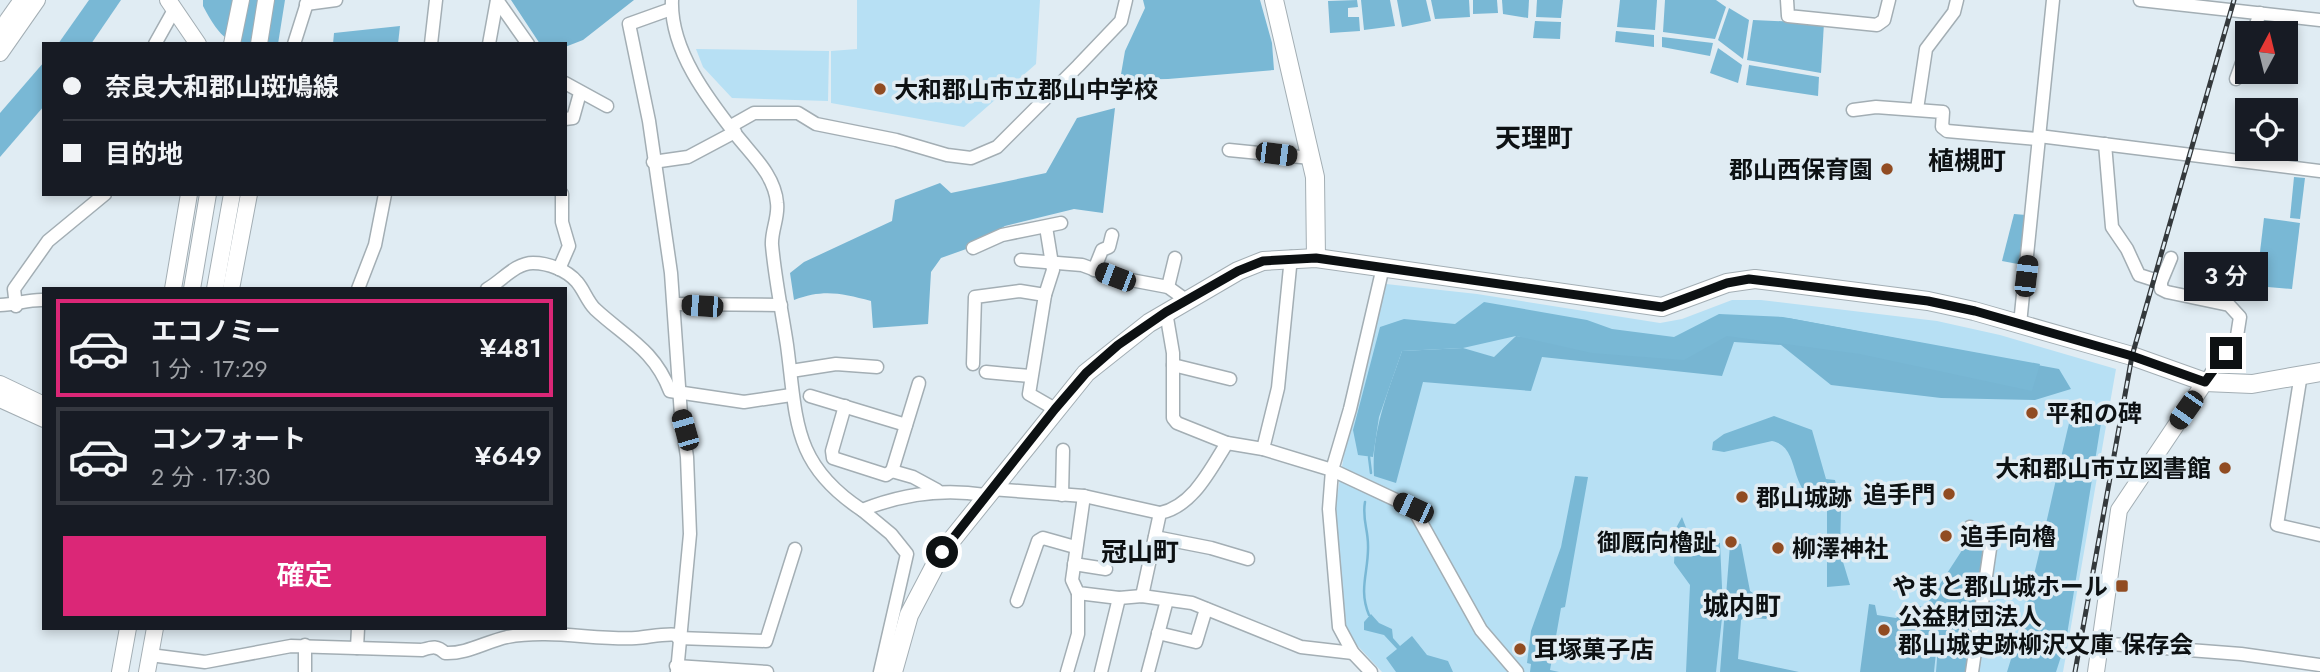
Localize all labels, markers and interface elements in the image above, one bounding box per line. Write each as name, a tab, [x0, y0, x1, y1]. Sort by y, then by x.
north arrow	[2235, 21, 2298, 84]
map controls	[2235, 21, 2298, 161]
text: 奈良大和郡山斑鳩線	[105, 68, 339, 106]
place label: 大和郡山市立郡山中学校	[894, 72, 1158, 107]
marker: 大和郡山市立郡山中学校	[872, 81, 888, 97]
button: locate	[2235, 98, 2298, 161]
district label: 天理町	[1495, 119, 1573, 157]
text: 目的地	[105, 135, 183, 173]
car	[1254, 141, 1299, 167]
district label: 植槻町	[1928, 142, 2006, 180]
place label: 郡山西保育園	[1729, 152, 1873, 187]
marker: 郡山西保育園	[1879, 161, 1895, 177]
callout: 3 分	[2184, 252, 2268, 300]
car	[2014, 254, 2039, 298]
text: 3 分	[2204, 259, 2248, 293]
car	[1092, 260, 1139, 294]
car	[681, 294, 724, 318]
text: エコノミー	[151, 312, 281, 350]
icon: car	[67, 317, 130, 380]
text: ¥481	[480, 329, 542, 367]
route end	[2210, 337, 2242, 369]
text: 1 分 · 17:29	[151, 352, 268, 386]
car	[2166, 387, 2207, 433]
place label: 平和の碑	[2046, 396, 2142, 431]
marker: 平和の碑	[2024, 405, 2040, 421]
car	[670, 407, 701, 453]
text: コンフォート	[151, 420, 306, 458]
icon: car	[67, 425, 130, 488]
text: ¥649	[475, 437, 542, 475]
place label: 大和郡山市立図書館	[1995, 451, 2211, 486]
text: 2 分 · 17:30	[151, 460, 270, 494]
marker: 大和郡山市立図書館	[2217, 460, 2233, 476]
place label: 追手門	[1863, 477, 1935, 512]
place label: 郡山城跡	[1756, 480, 1852, 515]
marker: 追手門	[1941, 486, 1957, 502]
marker: 郡山城跡	[1734, 489, 1750, 505]
car	[1390, 490, 1437, 526]
place label: 追手向櫓	[1960, 519, 2056, 554]
place label: 御厩向櫓趾	[1597, 525, 1717, 560]
marker: 追手向櫓	[1938, 528, 1954, 544]
place label: 柳澤神社	[1792, 531, 1888, 566]
district label: 冠山町	[1101, 533, 1179, 571]
marker: 御厩向櫓趾	[1723, 534, 1739, 550]
button: 確定	[63, 536, 546, 616]
route start	[926, 536, 958, 568]
marker: 柳澤神社	[1770, 540, 1786, 556]
place label: やまと郡山城ホール	[1892, 569, 2108, 604]
marker: やまと郡山城ホール	[2114, 578, 2130, 594]
district label: 城内町	[1703, 587, 1781, 625]
place label: 公益財団法人 郡山城史跡柳沢文庫 保存会	[1898, 599, 2193, 662]
marker: 公益財団法人 郡山城史跡柳沢文庫 保存会	[1876, 622, 1892, 638]
place label: 耳塚菓子店	[1534, 632, 1654, 667]
marker: 耳塚菓子店	[1512, 641, 1528, 657]

